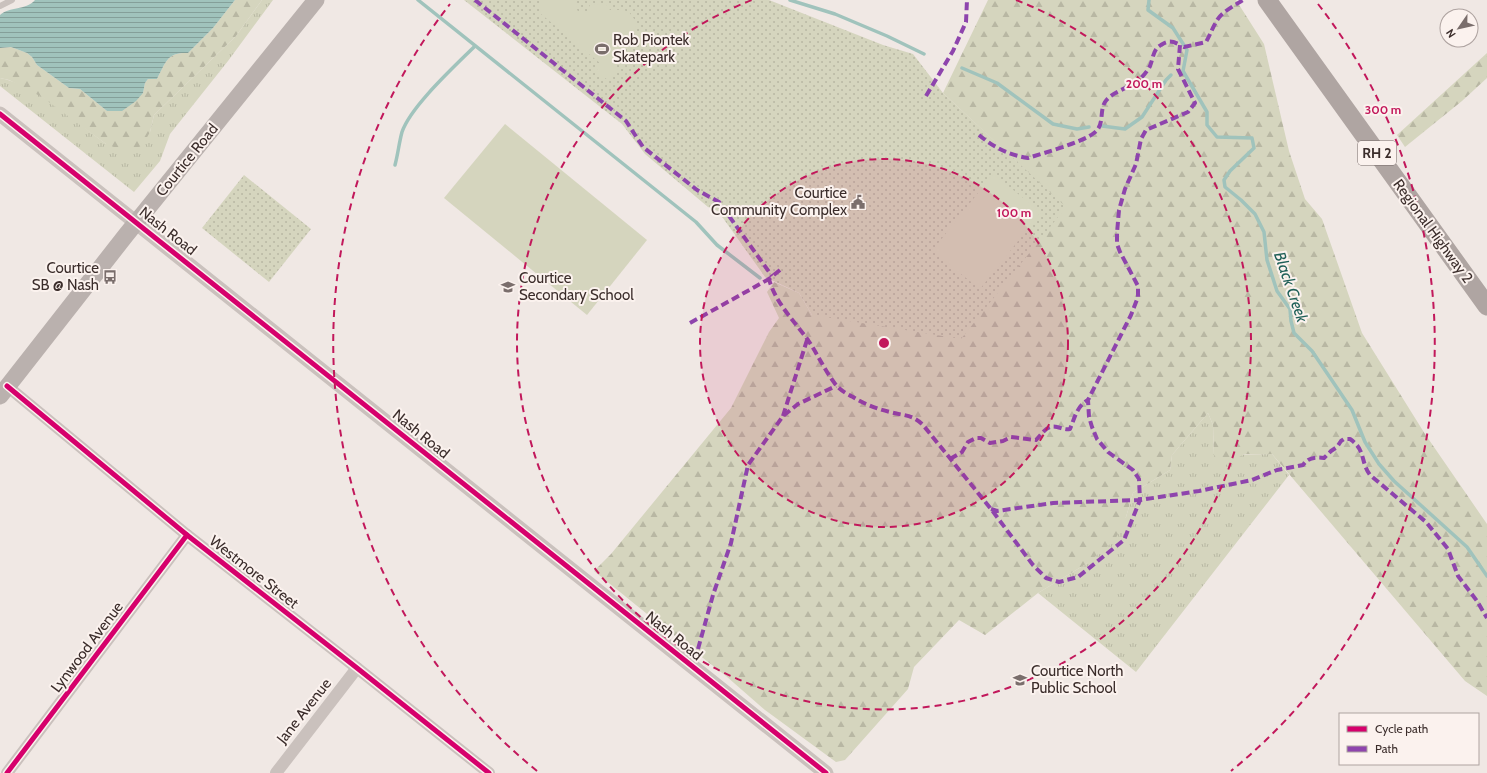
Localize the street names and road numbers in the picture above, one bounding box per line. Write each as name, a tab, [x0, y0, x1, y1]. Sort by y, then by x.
street label: Courtice Road	[152, 120, 222, 200]
road number: RH 2	[1358, 141, 1396, 165]
street label: Regional Highway 2	[1389, 176, 1477, 286]
street label: Nash Road	[136, 203, 200, 259]
street label: Nash Road	[389, 406, 453, 462]
street label: Westmore Street	[206, 532, 302, 612]
street label: Lynwood Avenue	[47, 598, 127, 696]
street label: Nash Road	[642, 608, 706, 664]
street label: Jane Avenue	[272, 675, 335, 748]

